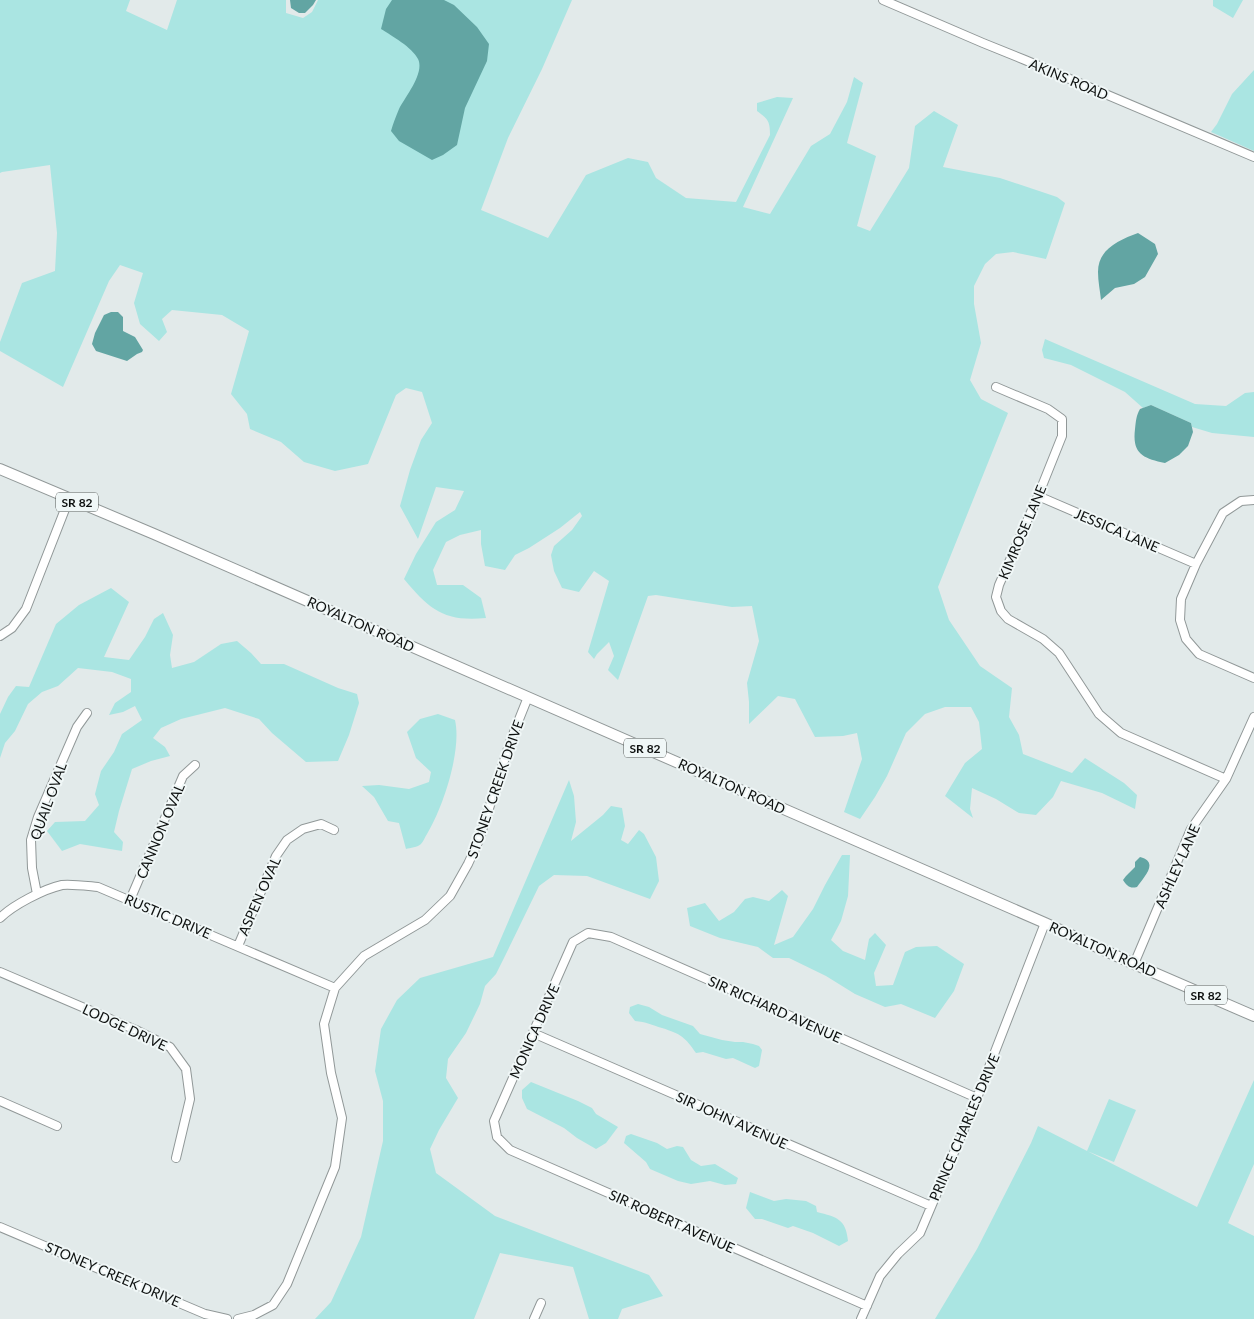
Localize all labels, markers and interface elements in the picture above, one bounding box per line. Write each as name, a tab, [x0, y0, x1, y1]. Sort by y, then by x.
street label: AKINS ROAD	[1027, 55, 1111, 103]
street label: KIMROSE LANE	[994, 482, 1050, 582]
road number: SR 82	[56, 492, 98, 512]
street label: JESSICA LANE	[1072, 504, 1162, 556]
street label: ROYALTON ROAD	[305, 593, 417, 655]
street label: STONEY CREEK DRIVE	[463, 718, 527, 860]
road number: SR 82	[624, 738, 666, 758]
street label: ROYALTON ROAD	[676, 755, 788, 817]
street label: QUAIL OVAL	[26, 760, 70, 842]
street label: CANNON OVAL	[132, 781, 188, 881]
street label: ASHLEY LANE	[1151, 821, 1203, 911]
street label: ASPEN OVAL	[234, 854, 284, 938]
street label: RUSTIC DRIVE	[122, 890, 214, 942]
street label: ROYALTON ROAD	[1047, 918, 1159, 980]
street label: SIR RICHARD AVENUE	[706, 972, 844, 1046]
street label: MONICA DRIVE	[506, 981, 562, 1081]
road number: SR 82	[1185, 986, 1227, 1004]
street label: LODGE DRIVE	[80, 1000, 170, 1054]
street label: PRINCE CHARLES DRIVE	[925, 1051, 1003, 1203]
street label: SIR JOHN AVENUE	[674, 1088, 790, 1152]
street label: SIR ROBERT AVENUE	[607, 1186, 737, 1256]
street label: STONEY CREEK DRIVE	[43, 1238, 183, 1310]

